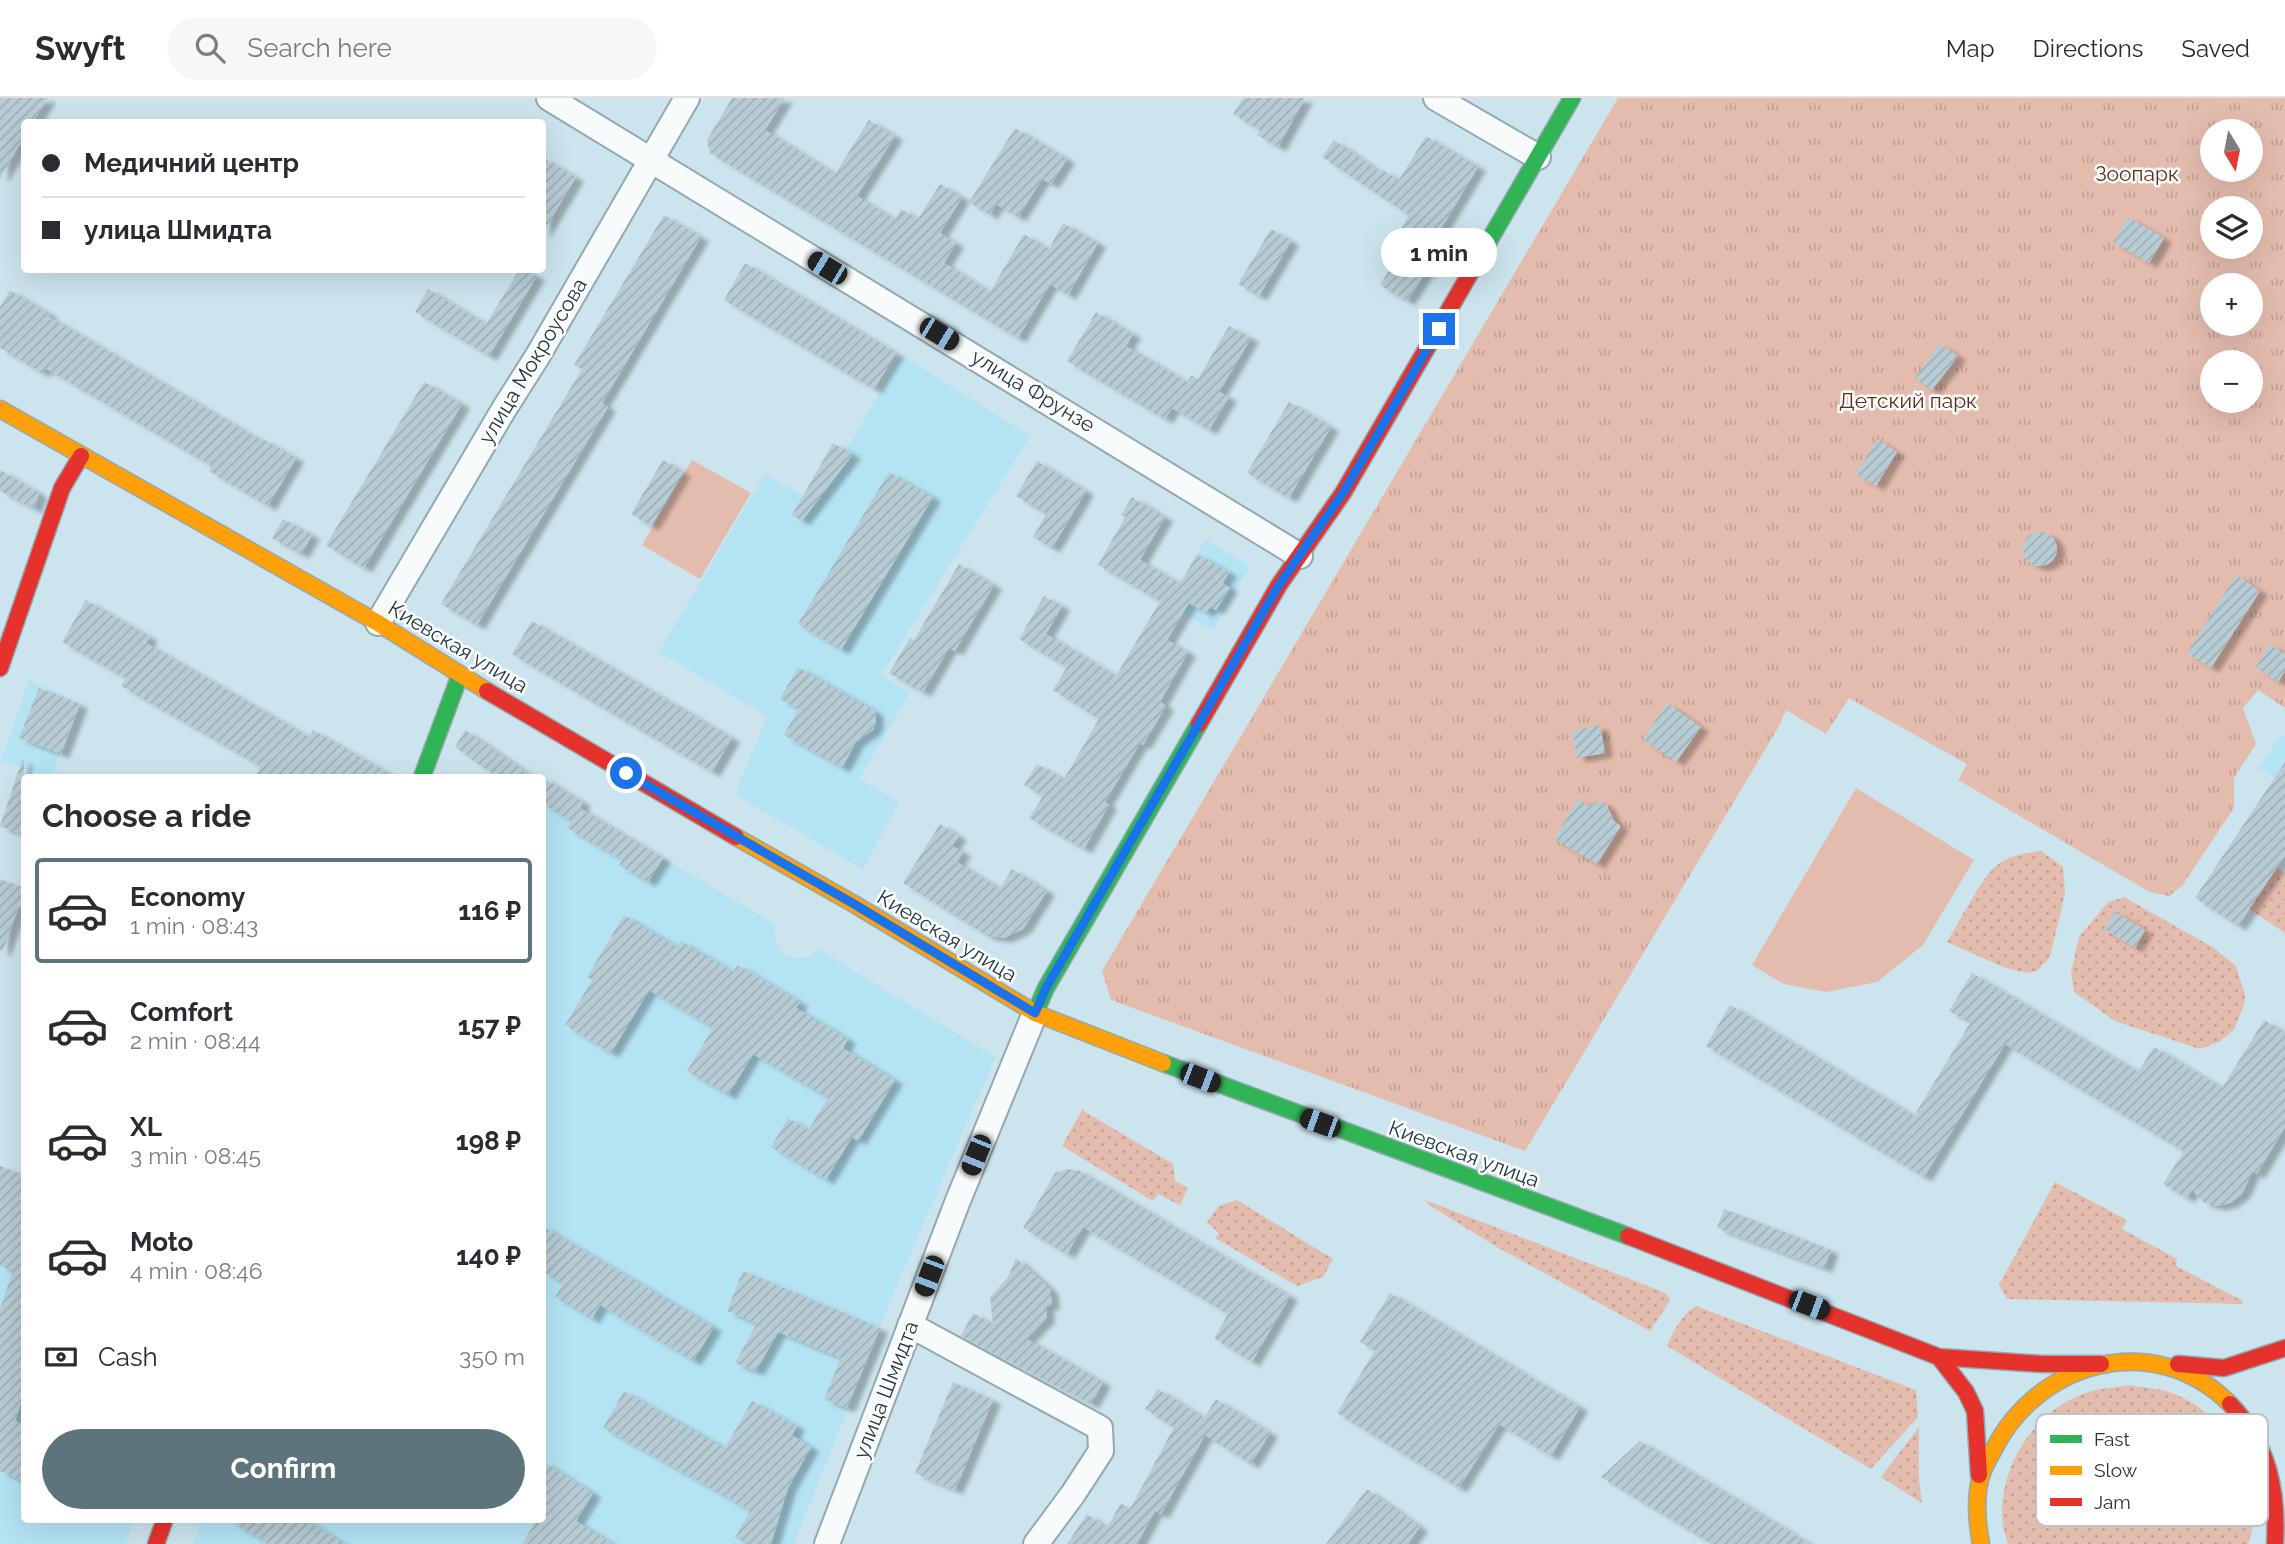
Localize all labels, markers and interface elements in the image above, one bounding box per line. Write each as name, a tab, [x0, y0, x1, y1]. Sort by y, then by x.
search box	[167, 17, 657, 80]
text: Swyft	[35, 29, 125, 68]
icon: search	[191, 29, 229, 67]
text: Search here	[247, 33, 392, 63]
text: Map	[1946, 34, 1995, 63]
text: Directions	[2033, 34, 2143, 63]
text: Saved	[2181, 34, 2250, 63]
north arrow	[2200, 119, 2263, 182]
map controls	[2200, 119, 2263, 413]
text: Медичний центр	[84, 148, 299, 178]
park label: Зоопарк	[2095, 161, 2179, 186]
button: layers	[2200, 196, 2263, 259]
text: улица Шмидта	[84, 215, 272, 245]
callout: 1 min	[1381, 228, 1497, 276]
text: 1 min	[1410, 239, 1468, 266]
car	[804, 248, 851, 288]
street label: улица Мокроусова	[473, 273, 592, 448]
button: +	[2200, 273, 2263, 336]
route end	[1423, 313, 1455, 345]
car	[916, 314, 963, 354]
street label: улица Фрунзе	[967, 344, 1100, 437]
button: −	[2200, 350, 2263, 413]
park label: Детский парк	[1839, 388, 1977, 413]
street label: Киевская улица	[384, 595, 533, 698]
route start	[610, 757, 642, 789]
text: Choose a ride	[42, 797, 251, 834]
icon: car	[46, 879, 109, 942]
text: Economy	[130, 882, 245, 912]
street label: Киевская улица	[873, 884, 1022, 987]
text: 116 ₽	[458, 896, 521, 926]
text: 1 min · 08:43	[130, 912, 258, 939]
icon: car	[46, 994, 109, 1057]
text: Comfort	[130, 997, 233, 1027]
text: 157 ₽	[458, 1011, 521, 1041]
text: 2 min · 08:44	[130, 1027, 261, 1054]
car	[1177, 1061, 1224, 1095]
car	[1297, 1106, 1344, 1140]
icon: car	[46, 1109, 109, 1172]
text: XL	[130, 1112, 162, 1142]
street label: Киевская улица	[1386, 1115, 1543, 1192]
text: 198 ₽	[456, 1126, 521, 1156]
car	[959, 1132, 994, 1178]
text: 3 min · 08:45	[130, 1142, 261, 1169]
icon: car	[46, 1224, 109, 1287]
text: Moto	[130, 1227, 193, 1257]
text: 140 ₽	[456, 1241, 521, 1271]
car	[912, 1253, 947, 1299]
text: 4 min · 08:46	[130, 1257, 263, 1284]
car	[1786, 1288, 1833, 1322]
street label: улица Шмидта	[848, 1317, 923, 1462]
icon: cash	[42, 1338, 80, 1376]
text: Cash	[98, 1342, 158, 1372]
text: 350 m	[459, 1343, 525, 1370]
legend	[2036, 1414, 2268, 1526]
text: Fast	[2094, 1428, 2130, 1450]
button: Confirm	[42, 1429, 525, 1509]
text: Slow	[2094, 1459, 2138, 1481]
text: Jam	[2094, 1491, 2131, 1513]

